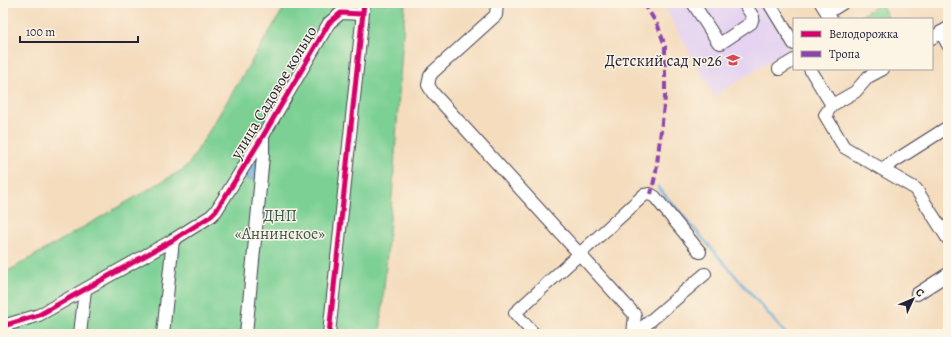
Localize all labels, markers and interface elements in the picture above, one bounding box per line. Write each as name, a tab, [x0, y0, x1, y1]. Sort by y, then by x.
scale bar	[20, 18, 138, 44]
legend	[793, 18, 933, 70]
street label: улица Садовое кольцо	[225, 22, 322, 164]
text: 100 m	[26, 24, 55, 40]
text: Велодорожка	[829, 26, 899, 42]
text: Тропа	[829, 46, 860, 62]
place label: Детский сад №26	[605, 50, 722, 72]
school or university icon: Детский сад №26	[725, 52, 741, 68]
park label: ДНП «Аннинское»	[235, 205, 325, 245]
north arrow	[893, 279, 933, 319]
text: С	[912, 285, 928, 300]

